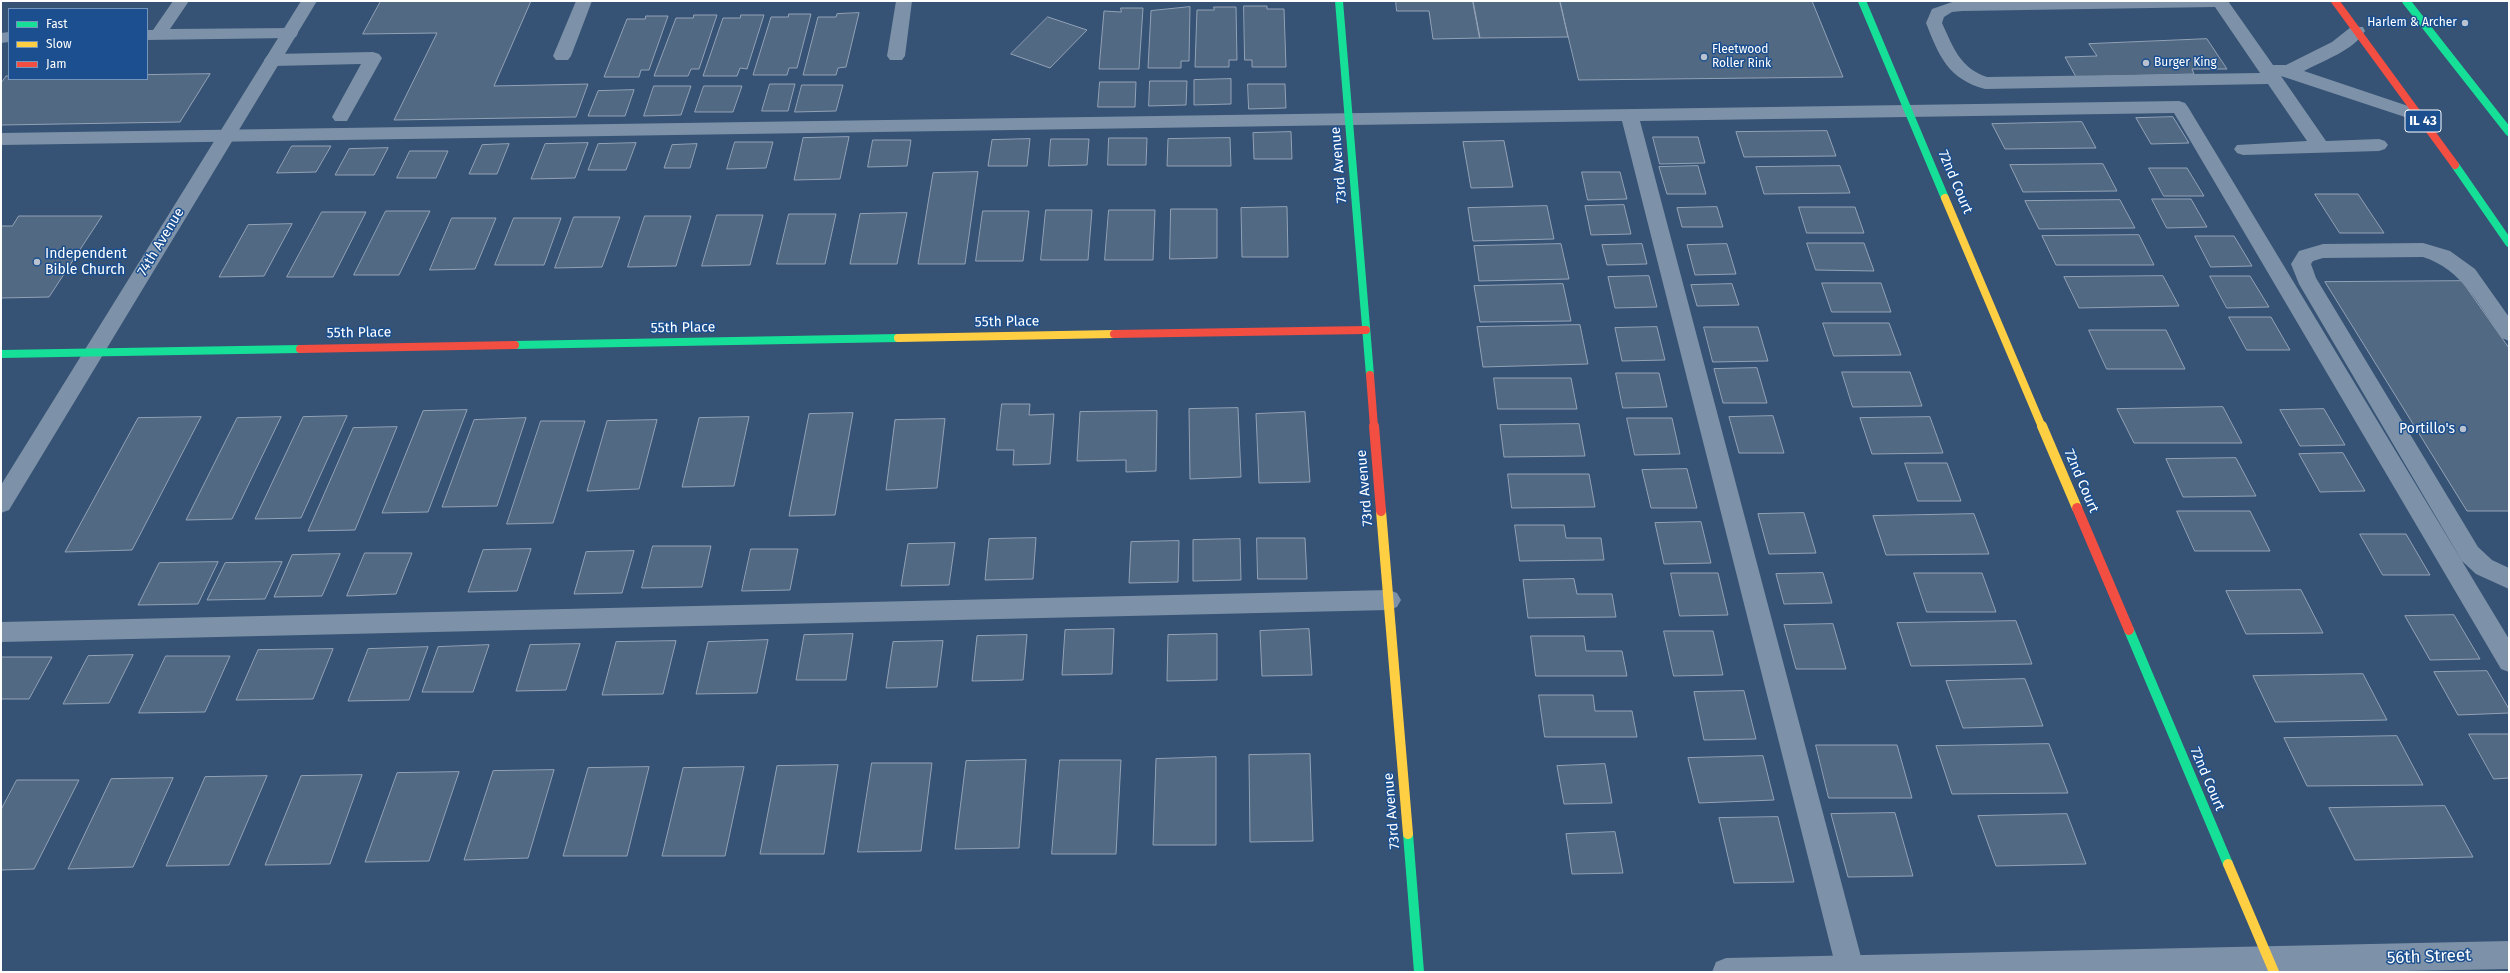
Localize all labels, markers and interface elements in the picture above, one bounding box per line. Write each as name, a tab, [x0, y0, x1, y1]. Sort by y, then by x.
legend	[8, 8, 148, 80]
place label: Harlem & Archer	[2367, 16, 2457, 30]
text: Fast	[46, 17, 68, 31]
marker: Harlem & Archer	[2460, 18, 2470, 28]
text: Slow	[46, 37, 72, 51]
place label: Fleetwood Roller Rink	[1712, 43, 1771, 71]
marker: Fleetwood Roller Rink	[1699, 52, 1709, 62]
place label: Burger King	[2154, 56, 2217, 70]
text: Jam	[46, 57, 66, 71]
marker: Burger King	[2141, 58, 2151, 68]
road number: IL 43	[2405, 110, 2441, 132]
street label: 73rd Avenue	[1327, 126, 1351, 204]
street label: 72nd Court	[1934, 148, 1976, 216]
street label: 74th Avenue	[134, 205, 188, 279]
place label: Independent Bible Church	[45, 246, 127, 278]
marker: Independent Bible Church	[32, 257, 42, 267]
street label: 55th Place	[975, 313, 1039, 331]
street label: 55th Place	[651, 319, 715, 337]
street label: 55th Place	[327, 324, 391, 342]
place label: Portillo's	[2399, 421, 2455, 437]
marker: Portillo's	[2458, 424, 2468, 434]
street label: 72nd Court	[2060, 447, 2102, 515]
street label: 73rd Avenue	[1353, 449, 1377, 527]
street label: 72nd Court	[2186, 745, 2228, 813]
street label: 73rd Avenue	[1380, 772, 1404, 850]
street label: 56th Street	[2387, 945, 2471, 969]

